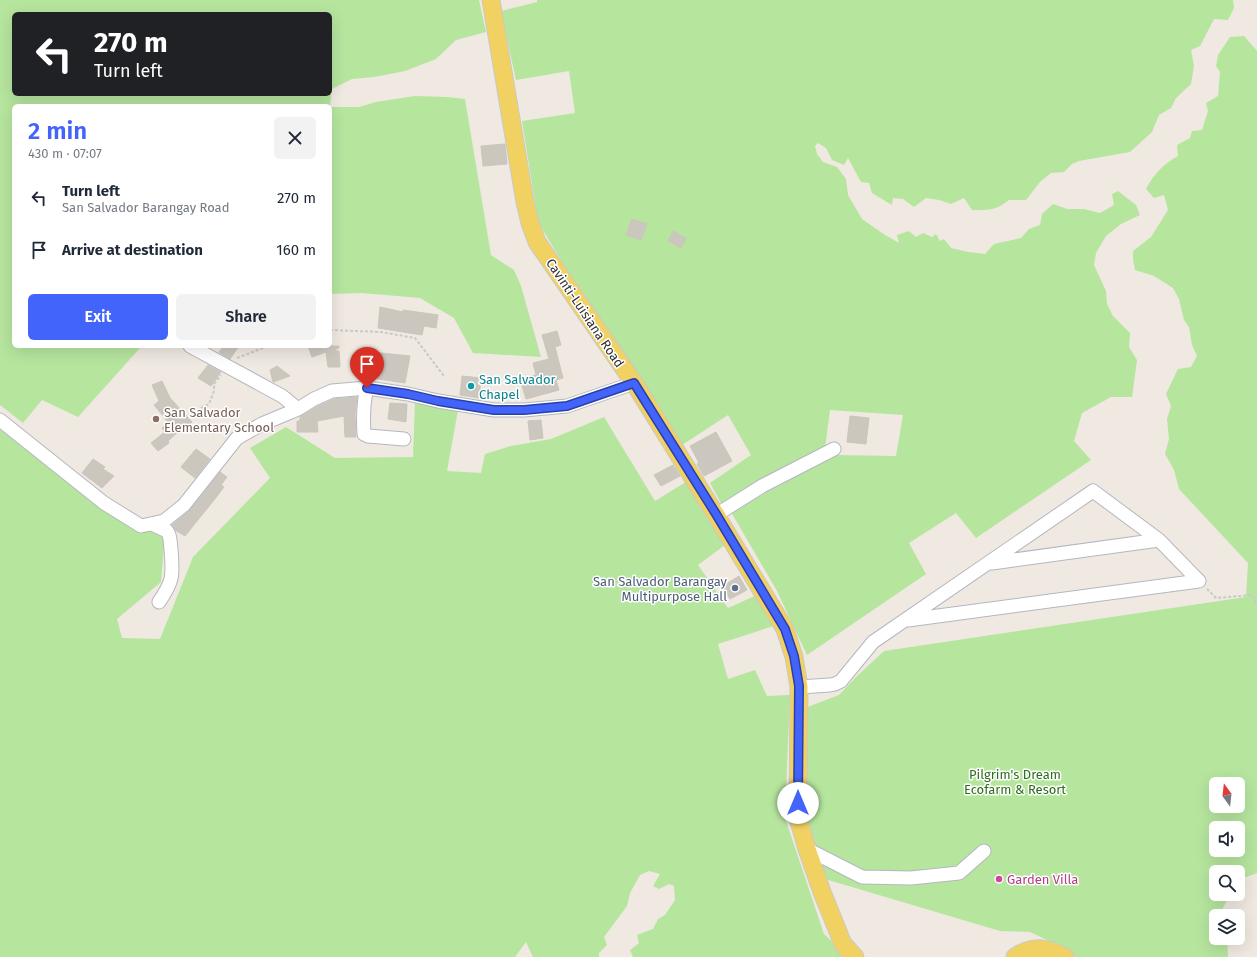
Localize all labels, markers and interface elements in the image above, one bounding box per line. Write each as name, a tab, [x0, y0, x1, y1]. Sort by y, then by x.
text: 270 m	[94, 26, 168, 59]
icon: left	[28, 28, 80, 80]
text: Turn left	[94, 60, 163, 82]
text: 2 min	[28, 117, 87, 145]
button: close	[274, 117, 316, 159]
text: 430 m · 07:07	[28, 146, 102, 161]
text: Turn left	[62, 182, 120, 200]
icon: left	[28, 187, 50, 209]
text: 270 m	[277, 189, 316, 207]
text: San Salvador Barangay Road	[62, 200, 229, 215]
icon: arrive	[28, 239, 50, 261]
text: Arrive at destination	[62, 241, 203, 259]
text: 160 m	[276, 241, 316, 259]
street label: Cavinti-Luisiana Road	[543, 256, 627, 370]
button: Exit	[28, 294, 168, 340]
button: Share	[176, 294, 316, 340]
pin	[350, 347, 384, 388]
icon: arrive	[356, 353, 378, 375]
place label: San Salvador Chapel	[479, 372, 556, 402]
marker: San Salvador Chapel	[466, 381, 476, 391]
place label: San Salvador Elementary School	[164, 405, 274, 435]
marker: San Salvador Elementary School	[151, 414, 161, 424]
place label: San Salvador Barangay Multipurpose Hall	[593, 574, 728, 604]
marker: San Salvador Barangay Multipurpose Hall	[730, 583, 740, 593]
park label: Pilgrim's Dream Ecofarm & Resort	[964, 767, 1066, 797]
north arrow	[1209, 777, 1245, 813]
map controls	[1209, 777, 1245, 945]
position arrow	[777, 782, 819, 824]
button: sound	[1209, 821, 1245, 857]
button: search	[1209, 865, 1245, 901]
place label: Garden Villa	[1007, 872, 1078, 887]
marker: Garden Villa	[994, 874, 1004, 884]
button: layers	[1209, 909, 1245, 945]

